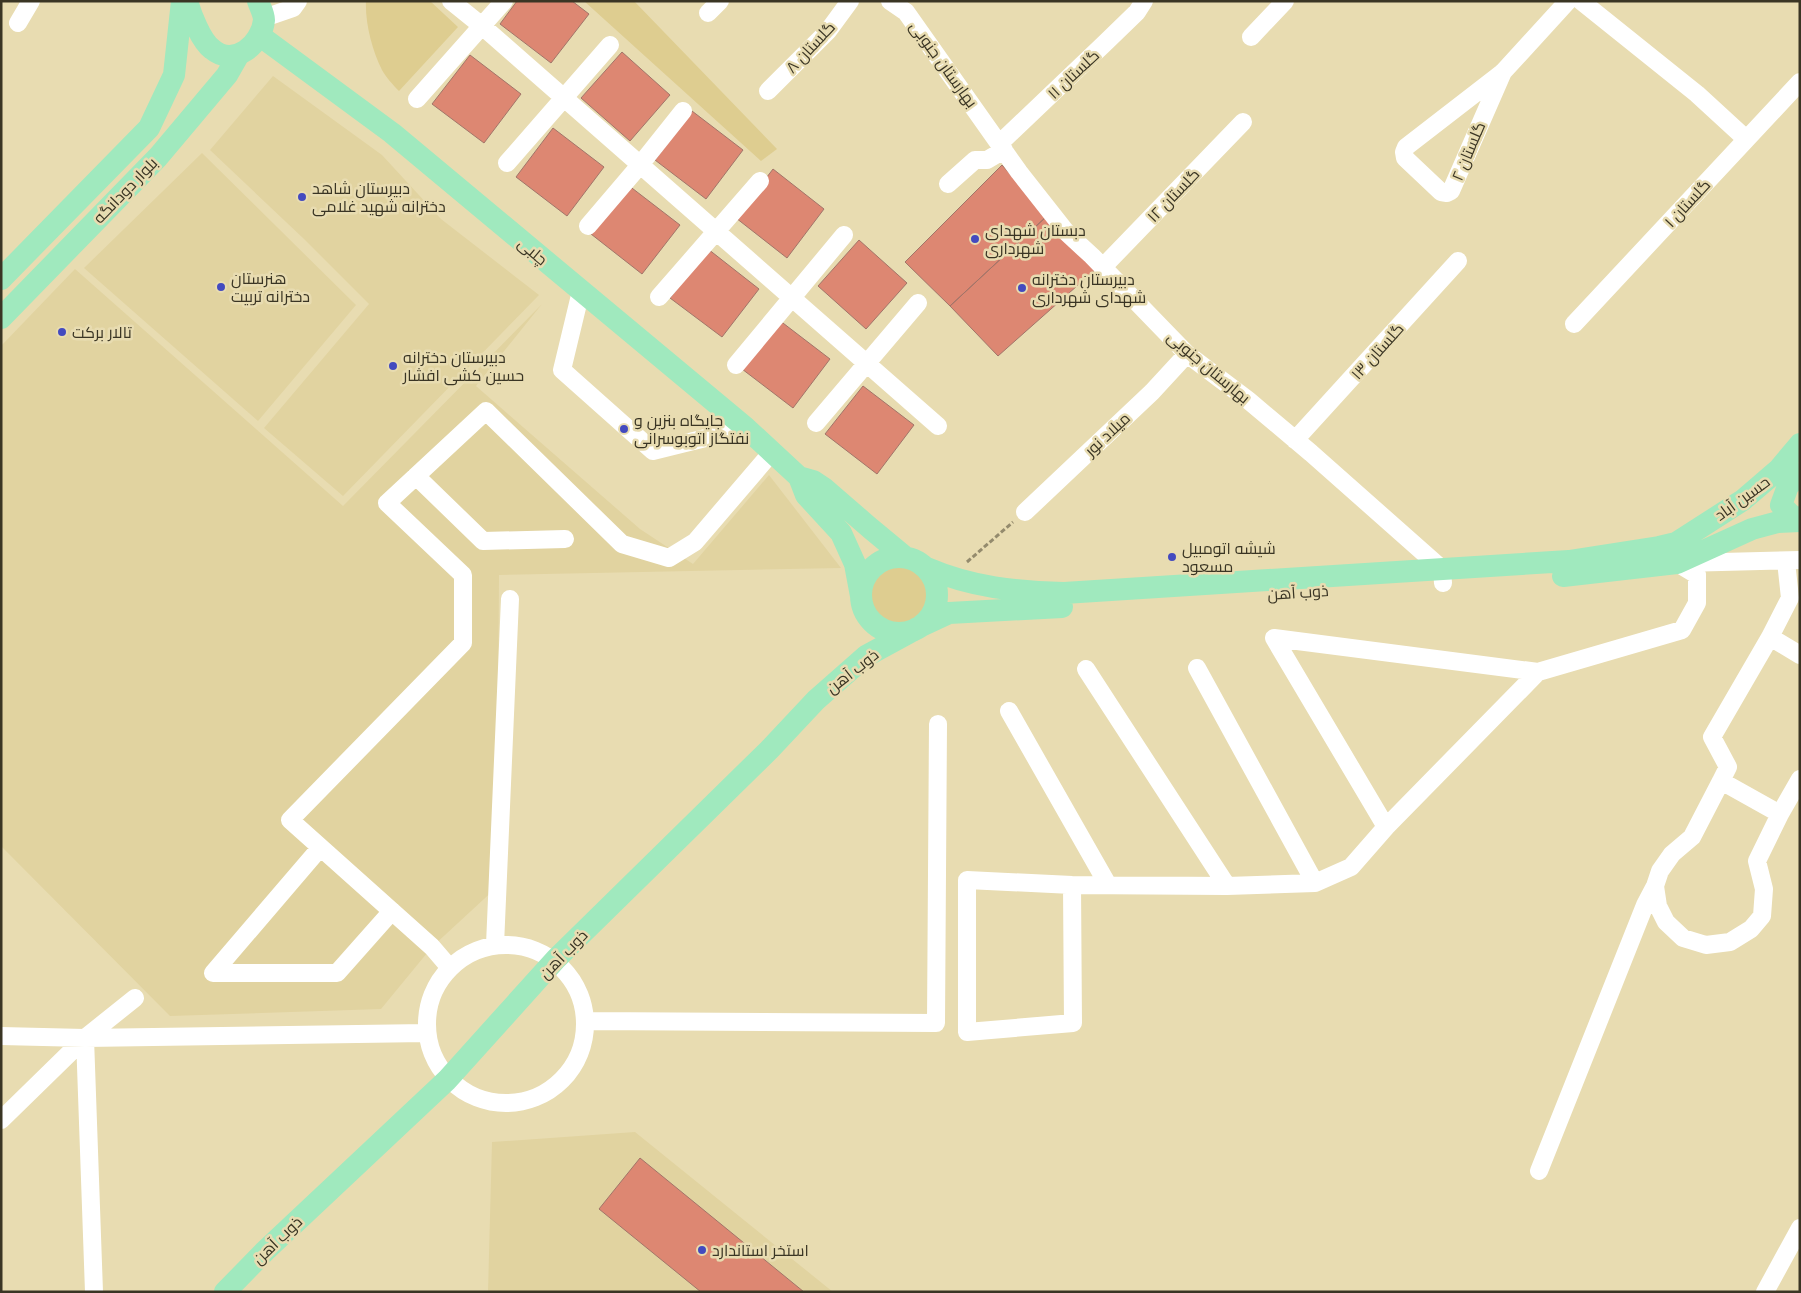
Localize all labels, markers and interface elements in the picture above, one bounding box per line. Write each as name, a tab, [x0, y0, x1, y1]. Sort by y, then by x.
street label: گلستان ۸	[782, 18, 840, 78]
street label: بهارستان جنوبی	[905, 18, 981, 112]
street label: گلستان ۱۱	[1044, 47, 1104, 104]
street label: گلستان ۲	[1449, 119, 1490, 184]
street label: بلوار دودانگه	[90, 154, 161, 227]
street label: گلستان ۱۲	[1144, 165, 1204, 227]
street label: گلستان ۱	[1661, 176, 1715, 232]
place label: دبیرستان شاهد دخترانه شهید غلامی	[312, 180, 446, 217]
marker: دبیرستان شاهد دخترانه شهید غلامی	[296, 191, 308, 203]
place label: دبستان شهدای شهرداری	[985, 222, 1086, 259]
marker: دبستان شهدای شهرداری	[969, 233, 981, 245]
street label: چلبی	[513, 234, 551, 271]
place label: هنرستان دخترانه تربیت	[231, 270, 310, 306]
place label: دبیرستان دخترانه شهدای شهرداری	[1032, 271, 1146, 308]
marker: هنرستان دخترانه تربیت	[215, 281, 227, 293]
marker: دبیرستان دخترانه شهدای شهرداری	[1016, 282, 1028, 294]
street label: گلستان ۱۳	[1348, 320, 1408, 384]
place label: تالار برکت	[72, 324, 132, 342]
marker: تالار برکت	[56, 326, 68, 338]
street label: بهارستان جنوبی	[1163, 328, 1253, 408]
place label: دبیرستان دخترانه حسین کشی افشار	[402, 349, 524, 386]
marker: دبیرستان دخترانه حسین کشی افشار	[387, 360, 399, 372]
street label: میلاد نور	[1081, 409, 1134, 461]
place label: جایگاه بنزین و نفتگاز اتوبوسرانی	[634, 412, 749, 449]
marker: جایگاه بنزین و نفتگاز اتوبوسرانی	[618, 423, 630, 435]
street label: حسین آباد	[1712, 473, 1774, 526]
place label: شیشه اتومبیل مسعود	[1182, 540, 1276, 576]
marker: شیشه اتومبیل مسعود	[1166, 551, 1178, 563]
street label: ذوب آهن	[1267, 582, 1329, 605]
street label: ذوب آهن	[823, 646, 883, 699]
street label: ذوب آهن	[536, 926, 592, 984]
street label: ذوب آهن	[249, 1213, 307, 1269]
place label: استخر استاندارد	[712, 1242, 809, 1260]
marker: استخر استاندارد	[696, 1244, 708, 1256]

